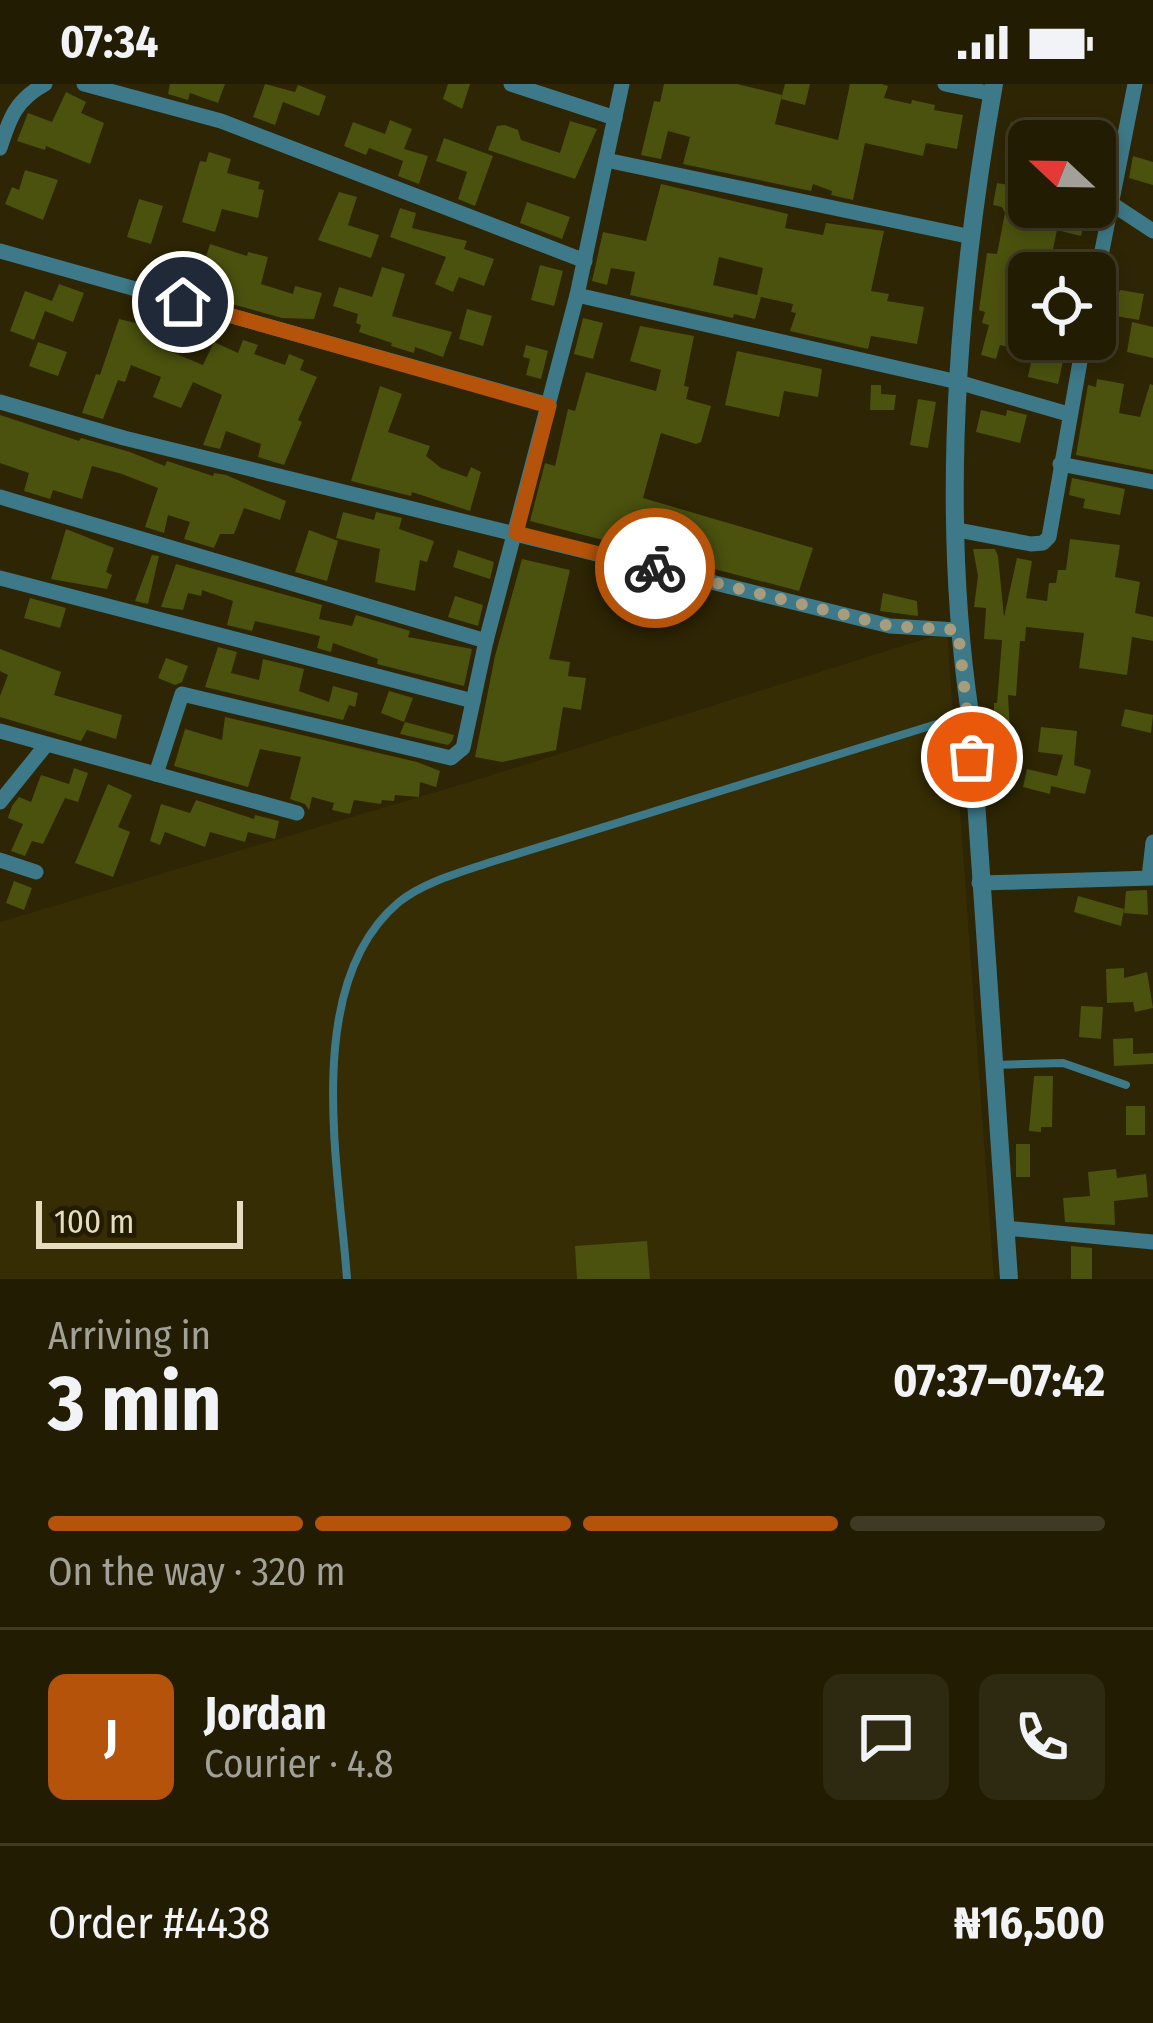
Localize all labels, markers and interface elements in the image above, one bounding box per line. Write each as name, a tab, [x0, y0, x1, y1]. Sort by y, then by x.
text: 07:34	[60, 15, 158, 69]
north arrow	[1008, 120, 1116, 228]
map controls	[1008, 120, 1116, 360]
pin	[132, 251, 234, 353]
button: locate	[1008, 252, 1116, 360]
icon: home	[150, 269, 216, 335]
courier	[595, 508, 715, 628]
icon: bike	[622, 535, 688, 601]
pin	[921, 706, 1023, 808]
icon: bag	[939, 724, 1005, 790]
scale bar	[36, 1195, 243, 1248]
text: 100 m	[54, 1202, 134, 1242]
text: Arriving in	[48, 1313, 211, 1359]
text: 07:37–07:42	[893, 1354, 1105, 1408]
text: 3 min	[48, 1357, 222, 1451]
text: On the way · 320 m	[48, 1549, 345, 1595]
button: chat	[823, 1674, 949, 1800]
button: phone	[979, 1674, 1105, 1800]
text: Jordan	[204, 1687, 327, 1741]
text: J	[104, 1710, 118, 1764]
text: Courier · 4.8	[204, 1741, 394, 1787]
text: Order #4438	[48, 1896, 270, 1950]
text: ₦16,500	[954, 1896, 1105, 1950]

